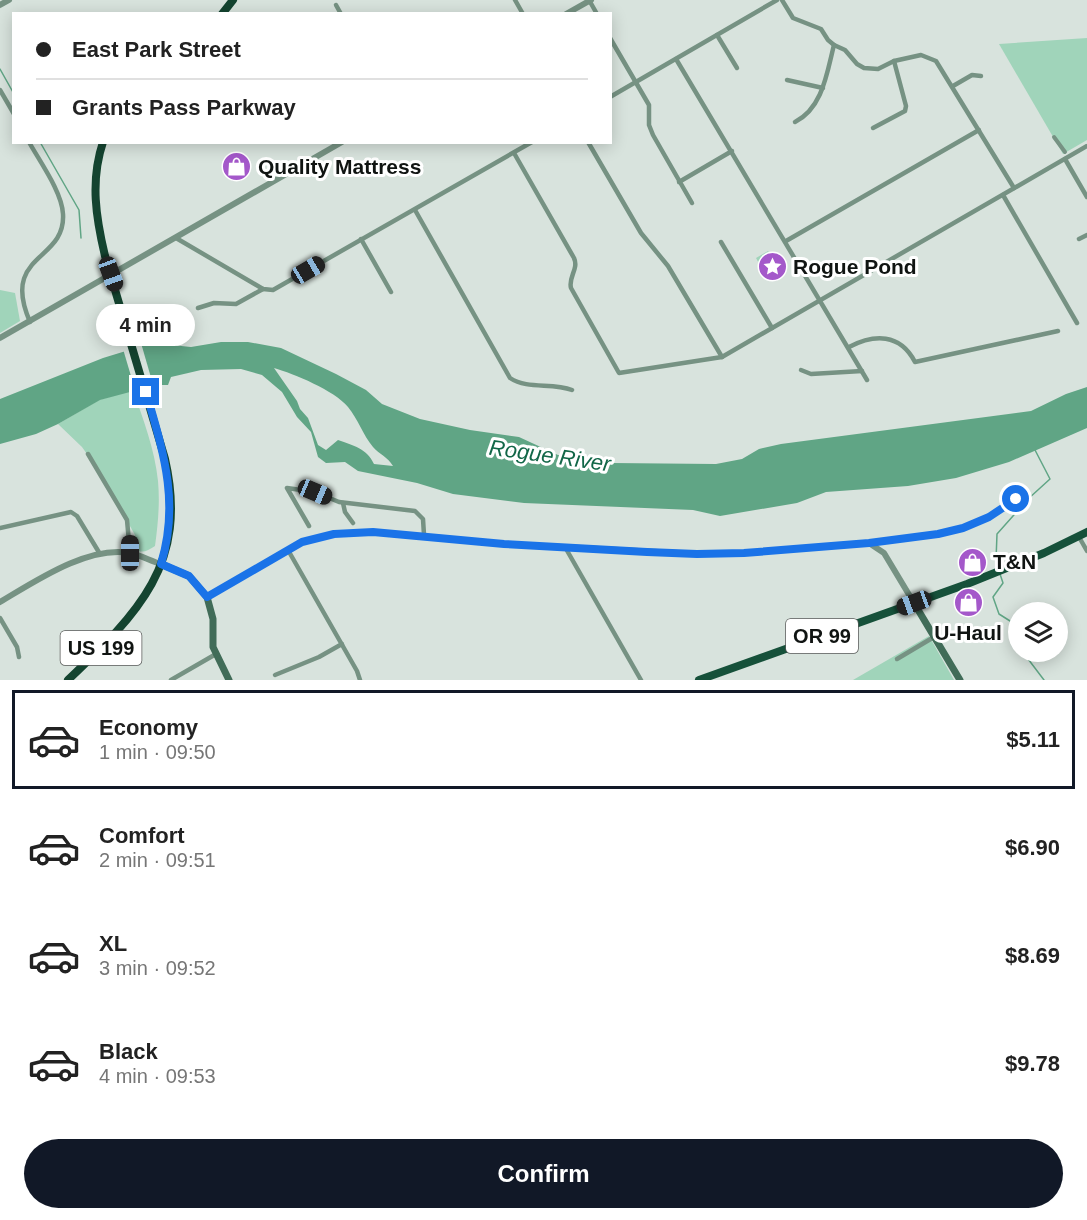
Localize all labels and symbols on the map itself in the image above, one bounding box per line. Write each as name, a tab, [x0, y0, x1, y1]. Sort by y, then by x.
shop icon: Quality Mattress	[221, 151, 253, 183]
place label: Quality Mattress	[258, 155, 421, 178]
place icon: Rogue Pond	[756, 251, 788, 283]
car	[288, 253, 328, 287]
car	[96, 254, 126, 294]
place label: Rogue Pond	[793, 255, 917, 278]
callout: 4 min	[96, 305, 195, 347]
route end	[132, 378, 159, 405]
water label: Rogue River	[488, 435, 614, 477]
car	[295, 477, 335, 507]
route start	[1002, 485, 1029, 512]
car	[121, 535, 139, 571]
shop icon: T&N	[956, 546, 988, 578]
place label: T&N	[993, 550, 1036, 573]
shop icon: U-Haul	[952, 586, 984, 618]
car	[894, 588, 934, 618]
road number: OR 99	[786, 619, 858, 653]
place label: U-Haul	[934, 621, 1002, 644]
road number: US 199	[60, 631, 142, 665]

